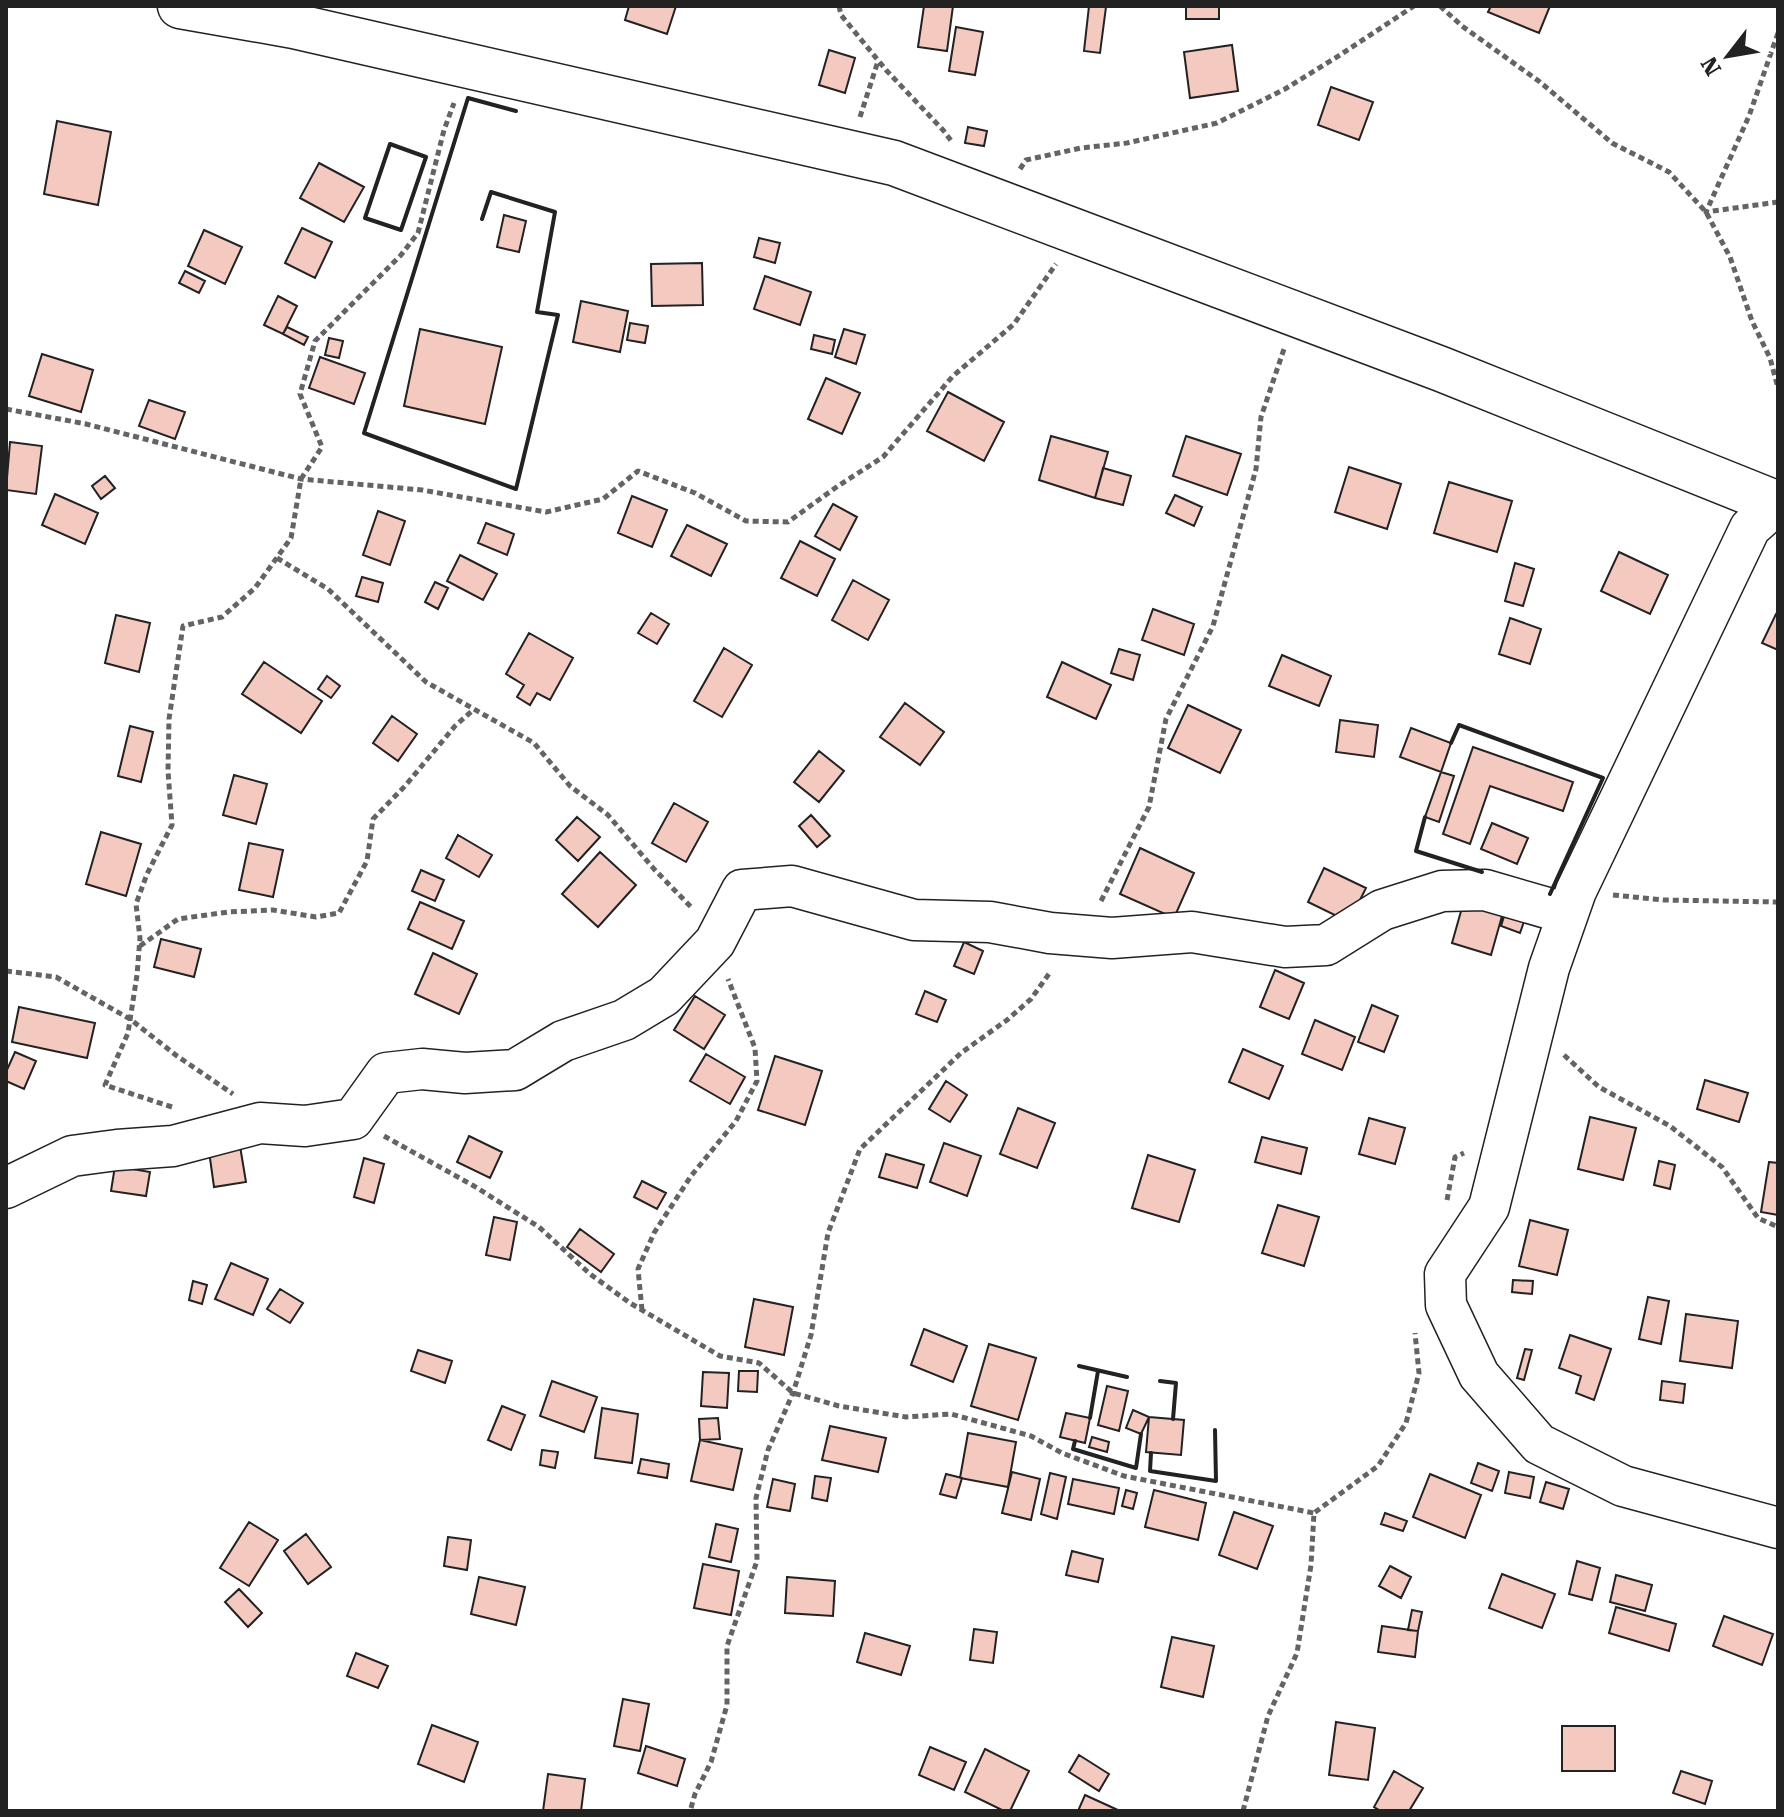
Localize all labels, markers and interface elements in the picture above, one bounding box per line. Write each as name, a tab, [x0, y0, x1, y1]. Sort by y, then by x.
north arrow	[1688, 16, 1768, 96]
text: N	[1696, 52, 1726, 80]

